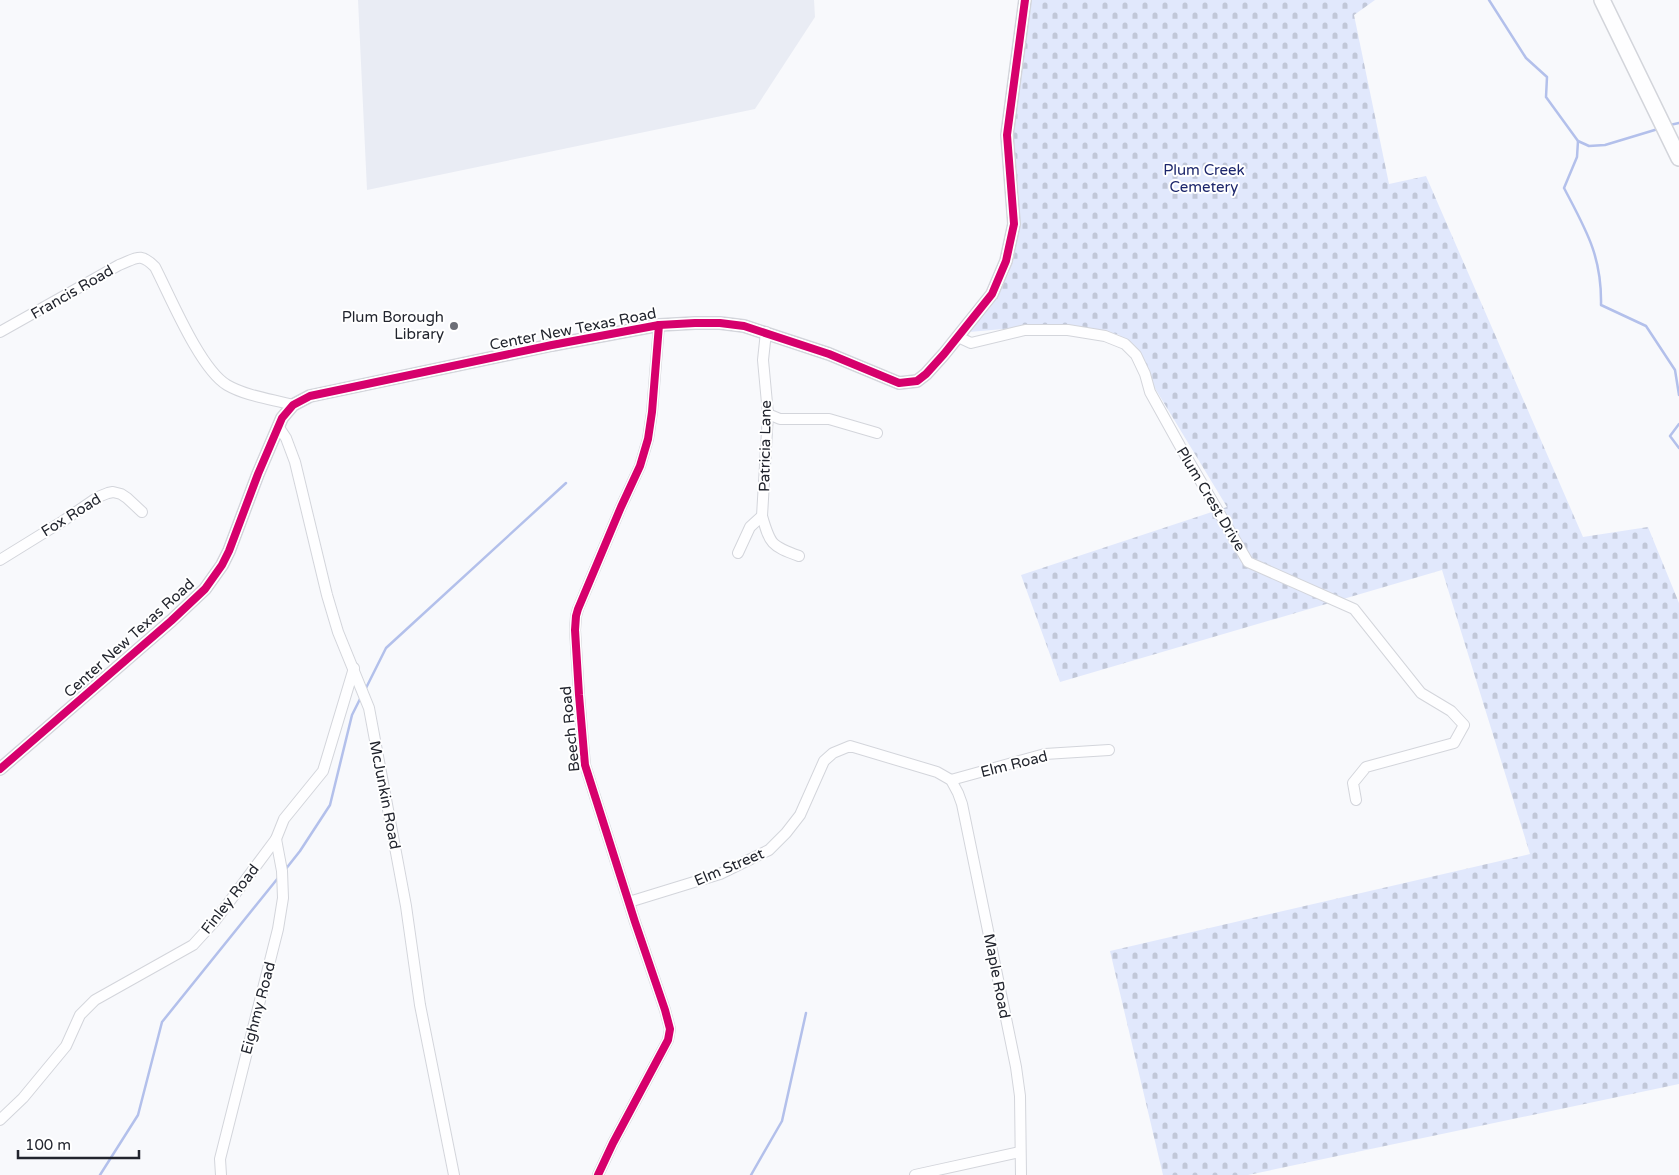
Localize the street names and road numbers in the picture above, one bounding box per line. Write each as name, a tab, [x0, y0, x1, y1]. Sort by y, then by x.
street label: Francis Road	[27, 261, 117, 323]
street label: Center New Texas Road	[488, 304, 658, 354]
street label: Patricia Lane	[755, 400, 775, 492]
street label: Plum Crest Drive	[1173, 444, 1249, 554]
street label: Fox Road	[38, 490, 104, 540]
street label: Center New Texas Road	[60, 575, 198, 701]
street label: Beech Road	[557, 685, 583, 773]
street label: McJunkin Road	[366, 739, 404, 851]
street label: Elm Road	[979, 747, 1049, 781]
street label: Elm Street	[691, 844, 767, 890]
street label: Finley Road	[197, 861, 263, 937]
street label: Maple Road	[980, 932, 1014, 1020]
street label: Eighmy Road	[237, 960, 279, 1056]

